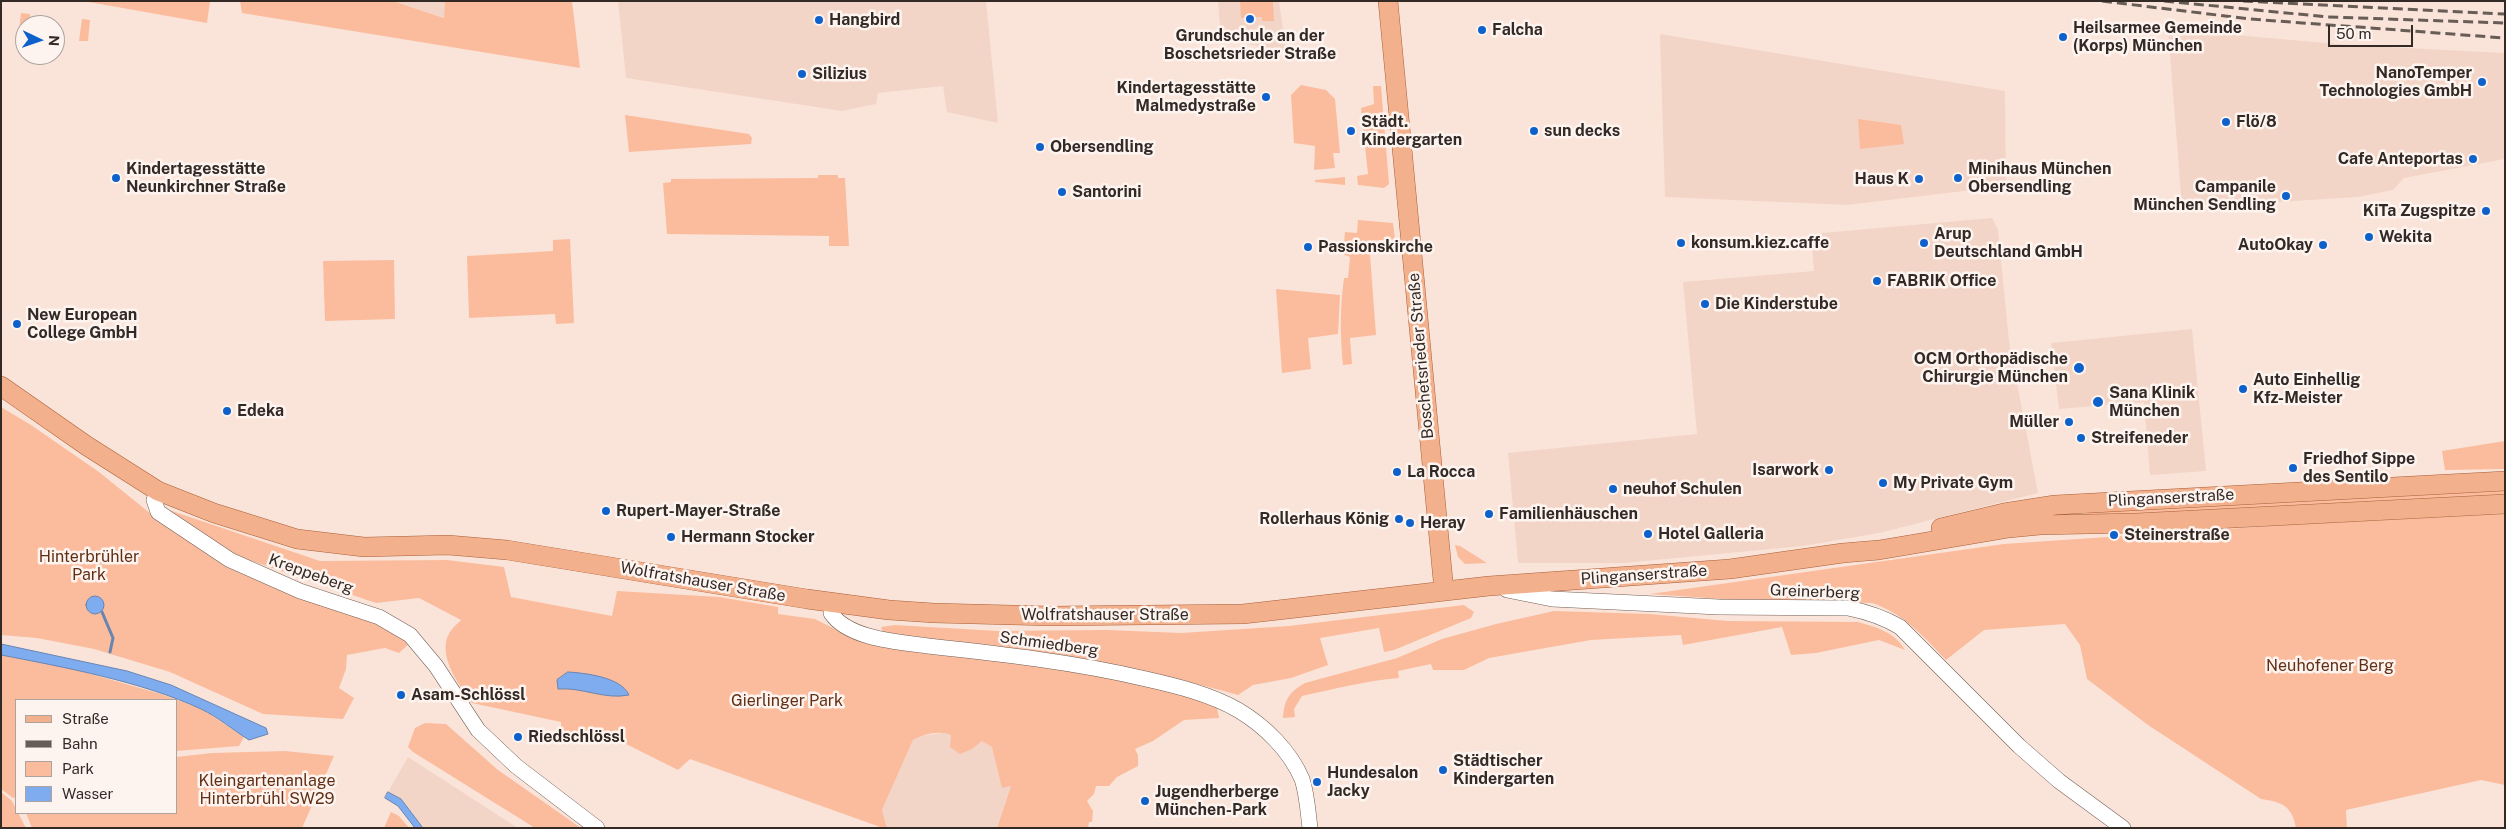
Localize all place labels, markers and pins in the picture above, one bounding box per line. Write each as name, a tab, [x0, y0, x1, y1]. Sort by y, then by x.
place label: Hangbird	[829, 10, 900, 30]
marker: Grundschule an der Boschetsrieder Straße	[1244, 13, 1256, 25]
marker: Hangbird	[813, 14, 825, 26]
place label: Heilsarmee Gemeinde (Korps) München	[2073, 18, 2242, 56]
place label: Falcha	[1492, 20, 1543, 40]
marker: Falcha	[1476, 24, 1488, 36]
place label: Grundschule an der Boschetsrieder Straße	[1164, 26, 1336, 64]
marker: Heilsarmee Gemeinde (Korps) München	[2057, 31, 2069, 43]
place label: NanoTemper Technologies GmbH	[2320, 63, 2472, 101]
place label: Silizius	[812, 64, 867, 84]
marker: Silizius	[796, 68, 808, 80]
marker: NanoTemper Technologies GmbH	[2476, 76, 2488, 88]
place label: Kindertagesstätte Malmedystraße	[1117, 78, 1256, 116]
marker: Kindertagesstätte Malmedystraße	[1260, 91, 1272, 103]
place label: Städt. Kindergarten	[1361, 112, 1462, 150]
place label: Flö/8	[2236, 112, 2277, 132]
marker: Flö/8	[2220, 116, 2232, 128]
place label: sun decks	[1544, 121, 1620, 141]
marker: Städt. Kindergarten	[1345, 125, 1357, 137]
marker: sun decks	[1528, 125, 1540, 137]
place label: Obersendling	[1050, 137, 1153, 157]
marker: Obersendling	[1034, 141, 1046, 153]
place label: Cafe Anteportas	[2338, 149, 2463, 169]
marker: Cafe Anteportas	[2467, 153, 2479, 165]
place label: Kindertagesstätte Neunkirchner Straße	[126, 159, 286, 197]
place label: Minihaus München Obersendling	[1968, 159, 2111, 197]
place label: Haus K	[1855, 169, 1909, 189]
marker: Kindertagesstätte Neunkirchner Straße	[110, 172, 122, 184]
marker: Minihaus München Obersendling	[1952, 172, 1964, 184]
marker: Haus K	[1913, 173, 1925, 185]
place label: Campanile München Sendling	[2133, 177, 2276, 215]
place label: Santorini	[1072, 182, 1141, 202]
marker: Santorini	[1056, 186, 1068, 198]
marker: Campanile München Sendling	[2280, 190, 2292, 202]
place label: KiTa Zugspitze	[2363, 201, 2476, 221]
marker: KiTa Zugspitze	[2480, 205, 2492, 217]
place label: Arup Deutschland GmbH	[1934, 224, 2083, 262]
place label: Wekita	[2379, 227, 2432, 247]
marker: Wekita	[2363, 231, 2375, 243]
place label: konsum.kiez.caffe	[1691, 233, 1829, 253]
place label: AutoOkay	[2238, 235, 2313, 255]
place label: Passionskirche	[1318, 237, 1433, 257]
marker: konsum.kiez.caffe	[1675, 237, 1687, 249]
marker: Arup Deutschland GmbH	[1918, 237, 1930, 249]
marker: AutoOkay	[2317, 239, 2329, 251]
marker: Passionskirche	[1302, 241, 1314, 253]
place label: FABRIK Office	[1887, 271, 1997, 291]
marker: FABRIK Office	[1871, 275, 1883, 287]
place label: Die Kinderstube	[1715, 294, 1838, 314]
marker: Die Kinderstube	[1699, 298, 1711, 310]
place label: New European College GmbH	[27, 305, 138, 343]
marker: New European College GmbH	[11, 318, 23, 330]
place label: OCM Orthopädische Chirurgie München	[1914, 349, 2068, 387]
marker: OCM Orthopädische Chirurgie München	[2072, 361, 2086, 375]
place label: Auto Einhellig Kfz-Meister	[2253, 370, 2360, 408]
place label: Sana Klinik München	[2109, 383, 2195, 421]
marker: Auto Einhellig Kfz-Meister	[2237, 383, 2249, 395]
marker: Sana Klinik München	[2091, 395, 2105, 409]
place label: Edeka	[237, 401, 284, 421]
marker: Edeka	[221, 405, 233, 417]
place label: Müller	[2009, 412, 2059, 432]
marker: Müller	[2063, 416, 2075, 428]
place label: Streifeneder	[2091, 428, 2188, 448]
marker: Streifeneder	[2075, 432, 2087, 444]
place label: Friedhof Sippe des Sentilo	[2303, 449, 2415, 487]
place label: Isarwork	[1752, 460, 1819, 480]
place label: La Rocca	[1407, 462, 1475, 482]
marker: Friedhof Sippe des Sentilo	[2287, 462, 2299, 474]
marker: Isarwork	[1823, 464, 1835, 476]
marker: La Rocca	[1391, 466, 1403, 478]
place label: My Private Gym	[1893, 473, 2013, 493]
marker: My Private Gym	[1877, 477, 1889, 489]
place label: neuhof Schulen	[1623, 479, 1742, 499]
marker: neuhof Schulen	[1607, 483, 1619, 495]
place label: Rupert-Mayer-Straße	[616, 501, 781, 521]
place label: Familienhäuschen	[1499, 504, 1638, 524]
marker: Rupert-Mayer-Straße	[600, 505, 612, 517]
marker: Familienhäuschen	[1483, 508, 1495, 520]
place label: Rollerhaus König	[1259, 509, 1389, 529]
marker: Rollerhaus König	[1393, 513, 1405, 525]
place label: Heray	[1420, 513, 1466, 533]
marker: Heray	[1404, 517, 1416, 529]
place label: Hotel Galleria	[1658, 524, 1764, 544]
place label: Steinerstraße	[2124, 525, 2230, 545]
place label: Hermann Stocker	[681, 527, 815, 547]
marker: Hotel Galleria	[1642, 528, 1654, 540]
marker: Steinerstraße	[2108, 529, 2120, 541]
marker: Hermann Stocker	[665, 531, 677, 543]
place label: Asam-Schlössl	[411, 685, 525, 705]
marker: Asam-Schlössl	[395, 689, 407, 701]
place label: Riedschlössl	[528, 727, 625, 747]
marker: Riedschlössl	[512, 731, 524, 743]
place label: Städtischer Kindergarten	[1453, 751, 1554, 789]
place label: Hundesalon Jacky	[1327, 763, 1418, 801]
marker: Städtischer Kindergarten	[1437, 764, 1449, 776]
marker: Hundesalon Jacky	[1311, 776, 1323, 788]
place label: Jugendherberge München-Park	[1155, 782, 1279, 820]
marker: Jugendherberge München-Park	[1139, 795, 1151, 807]

